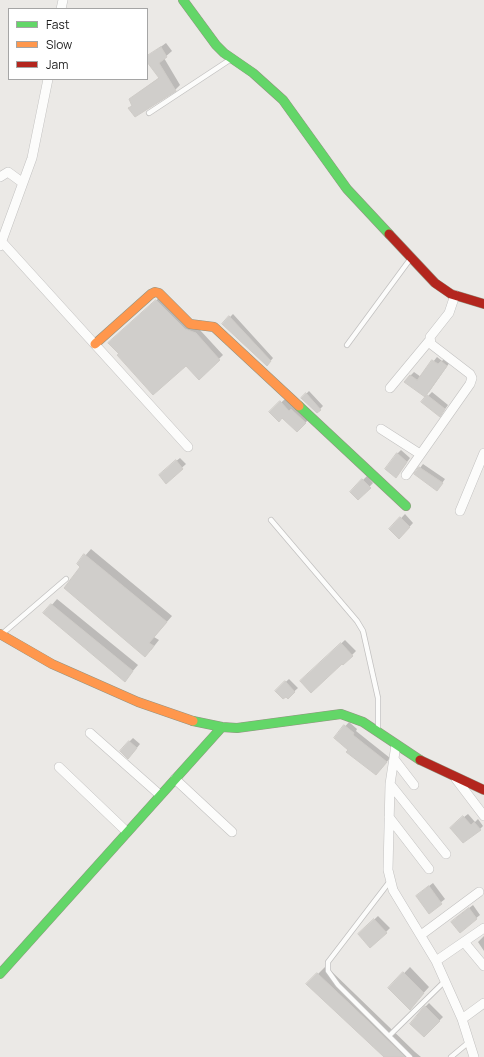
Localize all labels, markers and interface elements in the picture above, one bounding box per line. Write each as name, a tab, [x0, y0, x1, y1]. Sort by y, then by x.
legend	[8, 8, 148, 80]
text: Fast	[46, 16, 70, 33]
text: Slow	[46, 36, 72, 53]
text: Jam	[46, 56, 68, 73]

